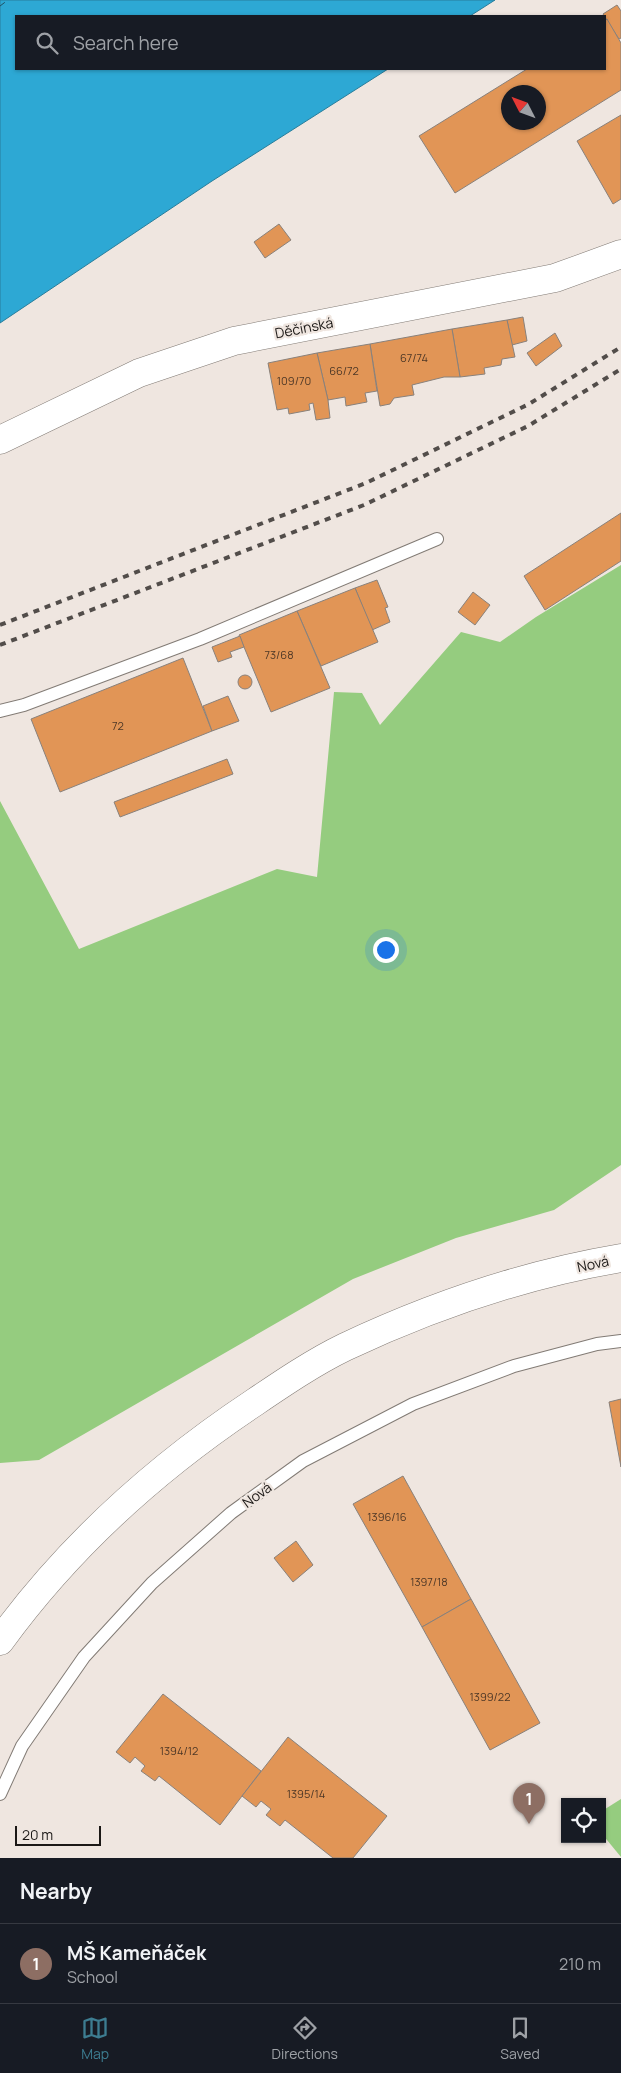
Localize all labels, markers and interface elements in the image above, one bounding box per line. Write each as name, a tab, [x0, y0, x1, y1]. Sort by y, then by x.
search box	[15, 15, 606, 70]
icon: search	[33, 29, 61, 57]
text: Search here	[73, 30, 179, 56]
north arrow	[501, 85, 546, 130]
street label: Děčínská	[273, 313, 335, 342]
house number: 67/74	[400, 350, 428, 365]
house number: 66/72	[329, 363, 359, 378]
house number: 109/70	[277, 373, 311, 388]
house number: 73/68	[264, 647, 294, 662]
house number: 72	[112, 718, 124, 733]
your location	[373, 937, 399, 963]
street label: Nová	[575, 1251, 611, 1276]
street label: Nová	[238, 1477, 275, 1512]
house number: 1396/16	[367, 1509, 407, 1524]
house number: 1397/18	[410, 1574, 448, 1589]
house number: 1399/22	[470, 1689, 510, 1704]
house number: 1394/12	[160, 1743, 198, 1758]
pin: 1	[513, 1783, 545, 1824]
house number: 1395/14	[287, 1786, 325, 1801]
map controls	[561, 1798, 606, 1843]
button: locate	[561, 1798, 606, 1843]
scale bar	[15, 1823, 101, 1846]
text: 20 m	[22, 1825, 53, 1844]
text: Nearby	[20, 1877, 92, 1905]
text: MŠ Kameňáček	[67, 1940, 206, 1966]
text: 1	[32, 1953, 40, 1975]
text: 210 m	[559, 1953, 601, 1975]
text: School	[67, 1966, 118, 1988]
tab: Map	[81, 2014, 109, 2063]
tab: Directions	[272, 2014, 338, 2063]
tab: Saved	[500, 2014, 540, 2063]

